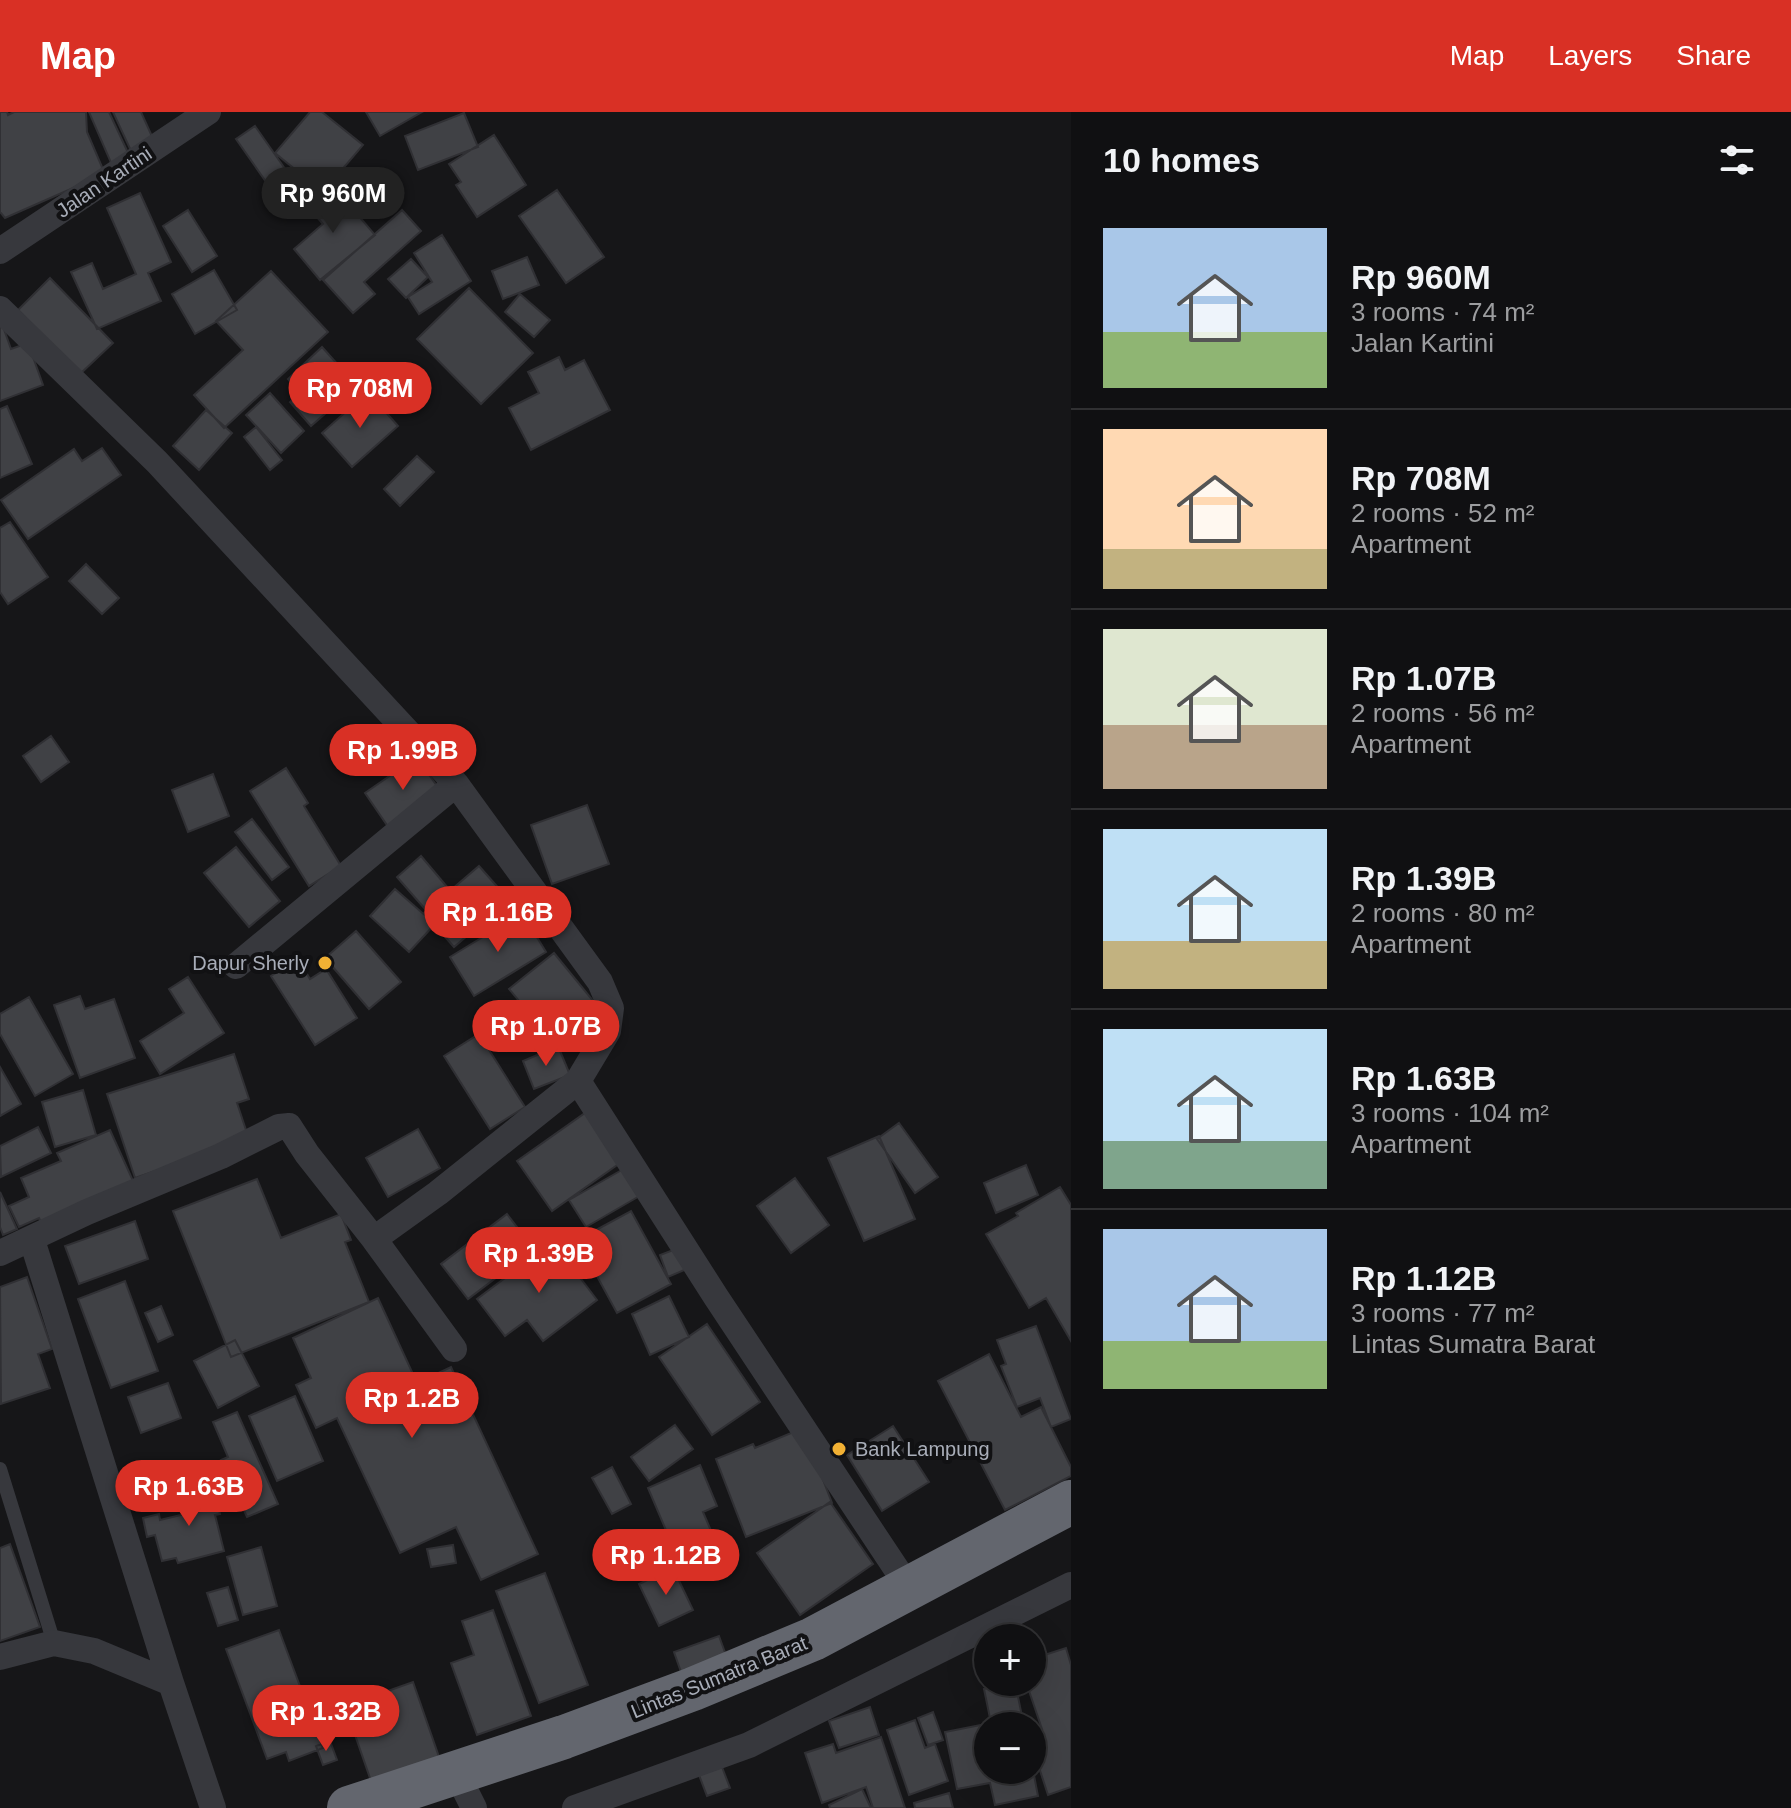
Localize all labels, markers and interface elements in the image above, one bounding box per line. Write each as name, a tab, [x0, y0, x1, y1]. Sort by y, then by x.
text: Map	[40, 35, 116, 77]
text: Map	[1450, 40, 1504, 71]
text: Layers	[1548, 40, 1632, 71]
text: Share	[1676, 40, 1751, 71]
icon: filters	[1715, 138, 1759, 182]
text: 10 homes	[1103, 141, 1260, 179]
street label: Jalan Kartini	[52, 142, 156, 222]
pin: Rp 960M	[259, 167, 407, 235]
text: Rp 960M	[280, 178, 386, 208]
text: Rp 960M	[1351, 258, 1491, 296]
icon: home	[1167, 260, 1263, 356]
text: 3 rooms · 74 m²	[1351, 297, 1535, 327]
text: Jalan Kartini	[1351, 328, 1494, 358]
pin: Rp 708M	[286, 362, 434, 430]
text: Rp 708M	[307, 373, 413, 403]
text: Rp 708M	[1351, 459, 1491, 497]
icon: home	[1167, 461, 1263, 557]
text: 2 rooms · 52 m²	[1351, 498, 1535, 528]
text: Apartment	[1351, 529, 1471, 559]
text: Rp 1.07B	[1351, 659, 1497, 697]
icon: home	[1167, 661, 1263, 757]
text: 2 rooms · 56 m²	[1351, 698, 1535, 728]
pin: Rp 1.99B	[320, 724, 486, 792]
text: Apartment	[1351, 729, 1471, 759]
text: Rp 1.99B	[347, 735, 459, 765]
text: Rp 1.39B	[1351, 859, 1497, 897]
icon: home	[1167, 861, 1263, 957]
pin: Rp 1.16B	[415, 886, 581, 954]
text: Rp 1.16B	[442, 897, 554, 927]
text: 2 rooms · 80 m²	[1351, 898, 1535, 928]
text: Apartment	[1351, 929, 1471, 959]
place label: Dapur Sherly	[192, 952, 309, 974]
marker: Dapur Sherly	[316, 954, 334, 972]
pin: Rp 1.07B	[463, 1000, 629, 1068]
text: Rp 1.07B	[490, 1011, 602, 1041]
text: Rp 1.63B	[1351, 1059, 1497, 1097]
icon: home	[1167, 1061, 1263, 1157]
text: 3 rooms · 104 m²	[1351, 1098, 1549, 1128]
text: Apartment	[1351, 1129, 1471, 1159]
pin: Rp 1.39B	[456, 1227, 622, 1295]
text: Rp 1.39B	[483, 1238, 595, 1268]
text: Rp 1.12B	[1351, 1259, 1497, 1297]
icon: home	[1167, 1261, 1263, 1357]
text: 3 rooms · 77 m²	[1351, 1298, 1535, 1328]
text: Lintas Sumatra Barat	[1351, 1329, 1595, 1359]
pin: Rp 1.2B	[338, 1372, 486, 1440]
text: Rp 1.2B	[364, 1383, 460, 1413]
place label: Bank Lampung	[855, 1438, 990, 1460]
marker: Bank Lampung	[830, 1440, 848, 1458]
pin: Rp 1.63B	[106, 1460, 272, 1528]
text: Rp 1.63B	[133, 1471, 245, 1501]
pin: Rp 1.12B	[583, 1529, 749, 1597]
text: Rp 1.12B	[610, 1540, 722, 1570]
map controls	[974, 1624, 1046, 1784]
button: +	[974, 1624, 1046, 1696]
street label: Lintas Sumatra Barat	[628, 1631, 811, 1722]
pin: Rp 1.32B	[243, 1685, 409, 1753]
text: Rp 1.32B	[270, 1696, 382, 1726]
button: −	[974, 1712, 1046, 1784]

